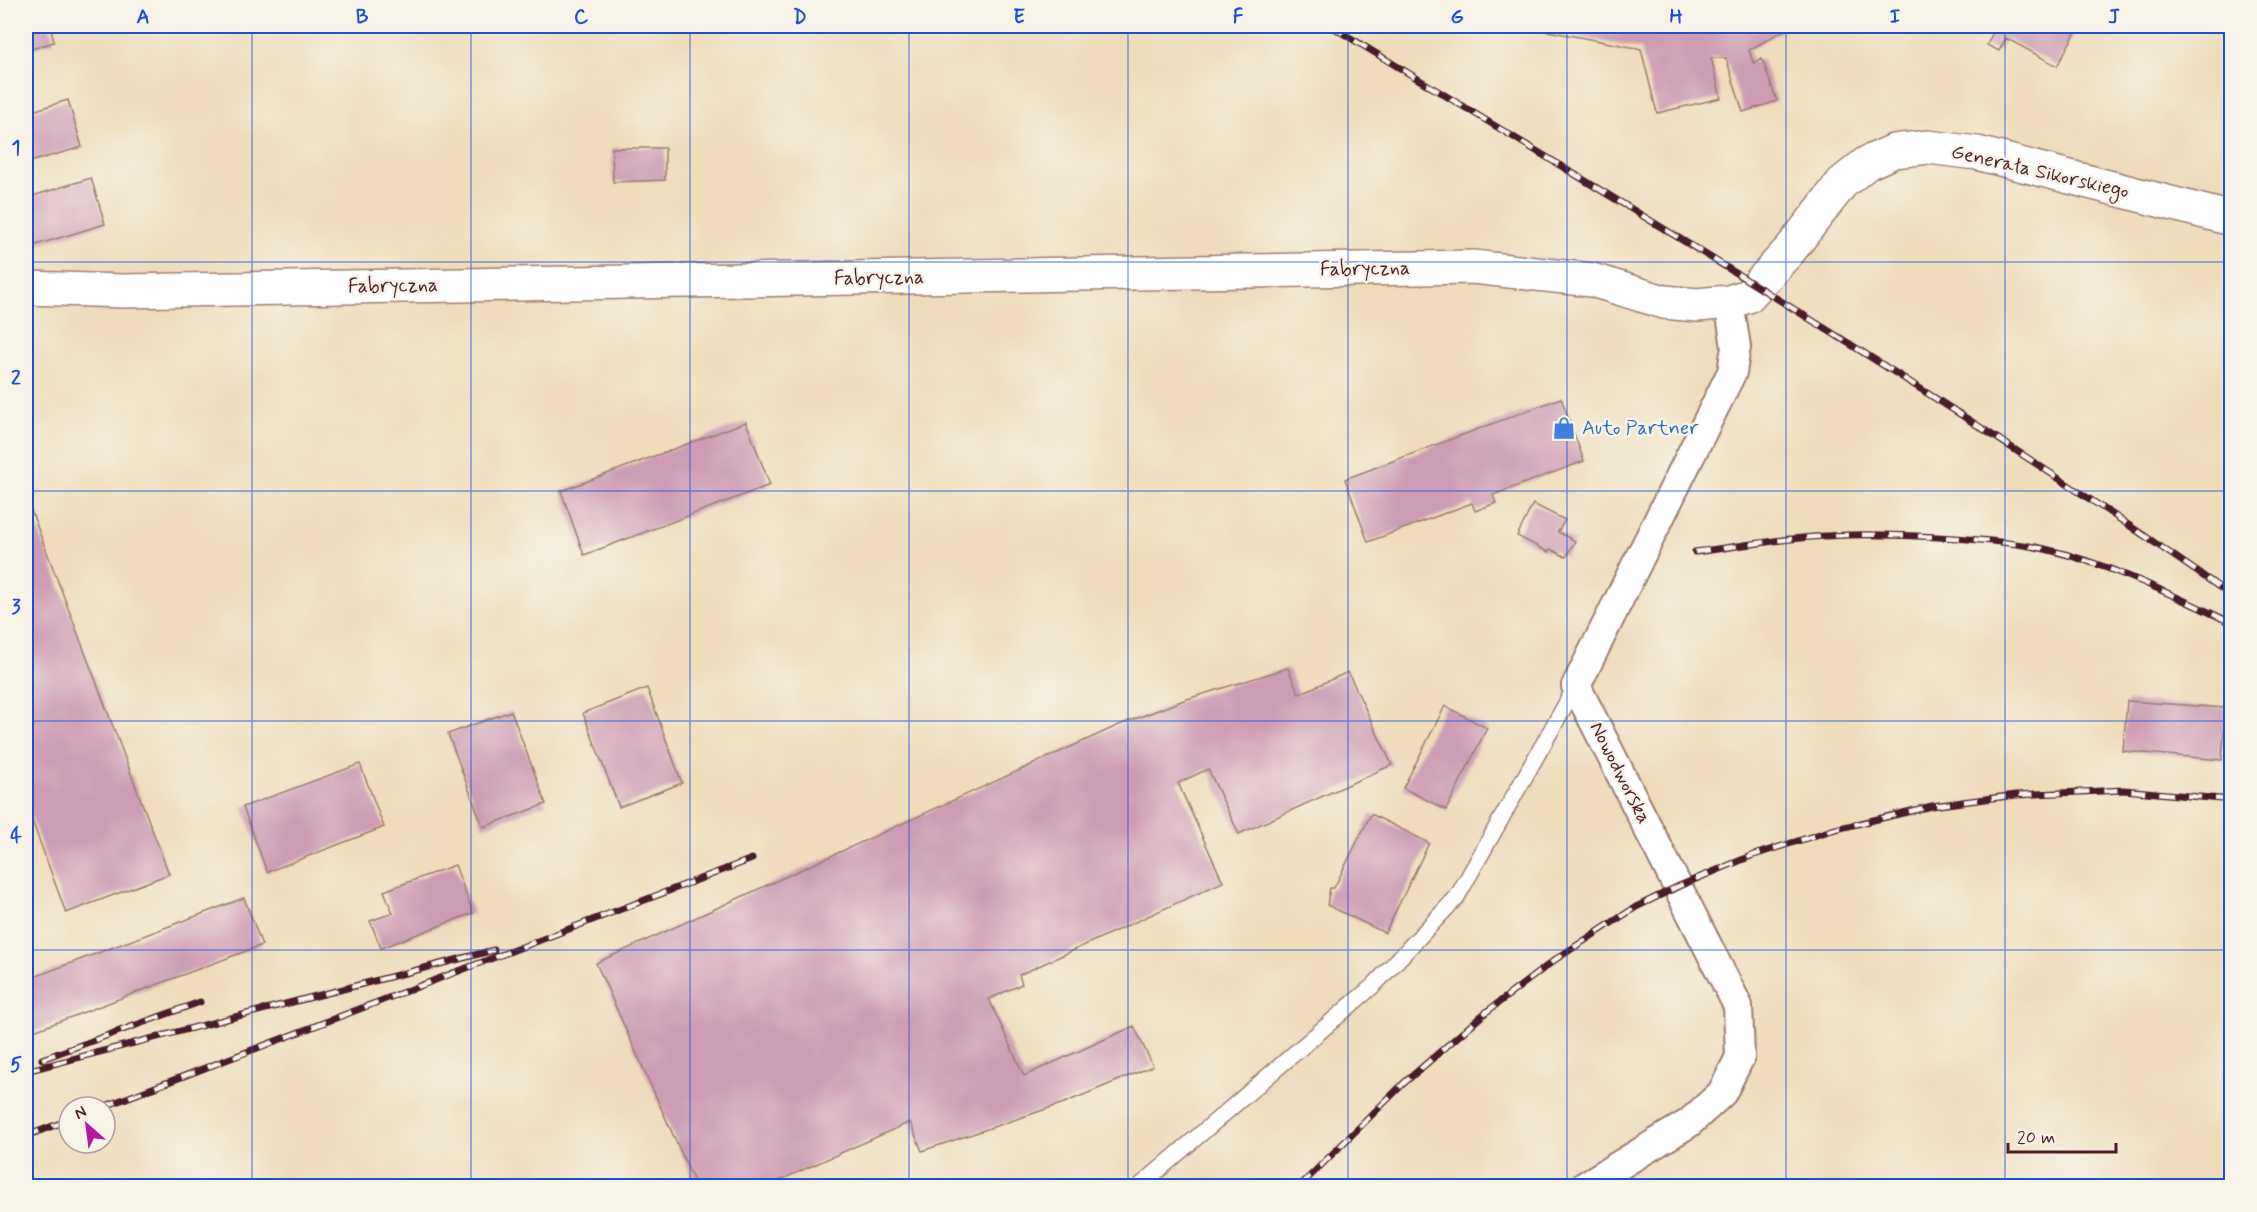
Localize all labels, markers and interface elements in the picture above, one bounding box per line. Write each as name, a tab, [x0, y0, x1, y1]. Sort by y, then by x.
text: A	[136, 4, 150, 31]
text: B	[356, 4, 369, 31]
text: C	[574, 4, 589, 31]
text: D	[793, 4, 807, 31]
text: E	[1013, 4, 1025, 31]
text: F	[1233, 4, 1244, 31]
text: G	[1450, 4, 1464, 31]
text: H	[1669, 4, 1683, 31]
text: I	[1890, 4, 1900, 31]
text: J	[2108, 4, 2120, 31]
text: 1	[12, 135, 20, 162]
street label: Generała Sikorskiego	[1948, 138, 2132, 207]
street label: Fabryczna	[1320, 255, 1410, 283]
street label: Fabryczna	[834, 264, 924, 292]
street label: Fabryczna	[348, 272, 438, 300]
text: 2	[11, 365, 21, 392]
shop icon: Auto Partner	[1551, 415, 1577, 441]
place label: Auto Partner	[1582, 415, 1699, 442]
text: 3	[11, 594, 21, 621]
street label: Nowodworska	[1583, 717, 1657, 829]
text: 4	[10, 823, 22, 850]
text: 5	[10, 1052, 22, 1079]
north arrow	[57, 1095, 117, 1155]
text: N	[71, 1101, 90, 1125]
scale bar	[2008, 1116, 2116, 1154]
text: 20 m	[2017, 1126, 2055, 1150]

